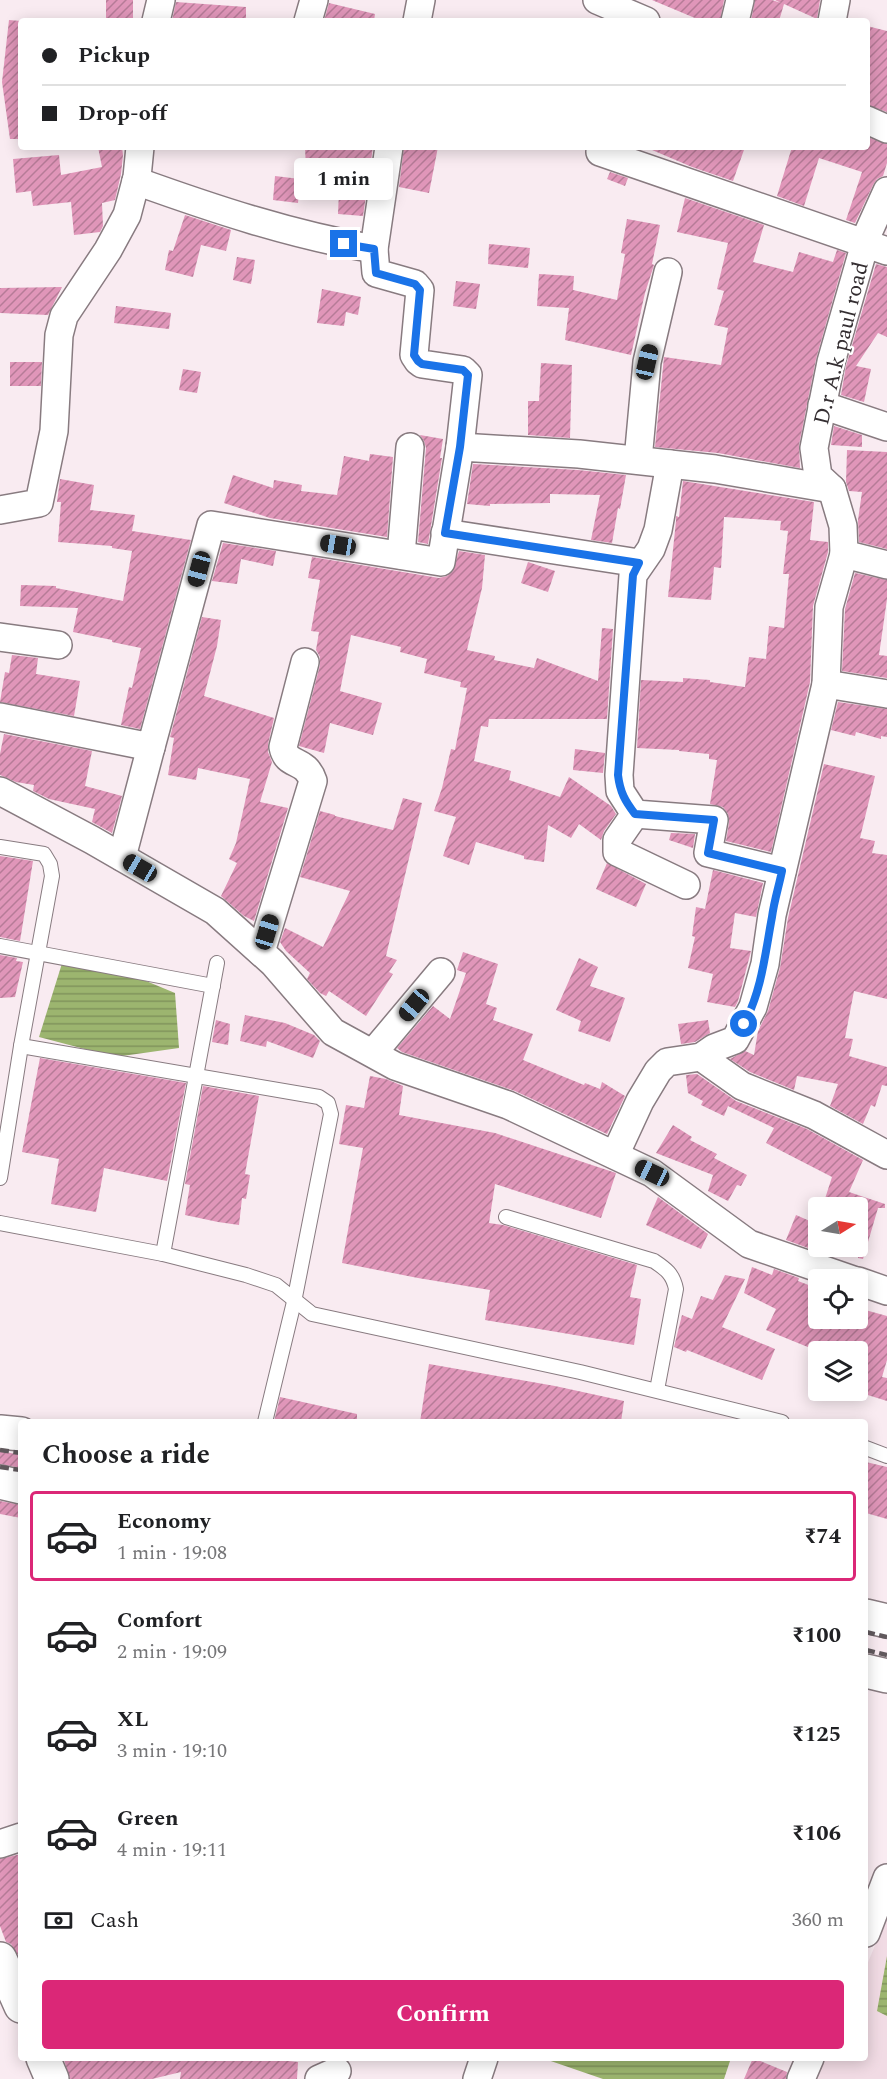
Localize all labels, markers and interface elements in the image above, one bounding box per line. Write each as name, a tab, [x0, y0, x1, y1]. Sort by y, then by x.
text: Pickup	[78, 39, 150, 72]
text: Drop-off	[78, 97, 167, 130]
callout: 1 min	[294, 157, 394, 199]
text: 1 min	[317, 164, 370, 194]
route end	[330, 230, 357, 257]
street label: D.r A.k paul road	[805, 258, 878, 428]
car	[634, 342, 660, 382]
car	[319, 533, 357, 557]
car	[186, 549, 212, 589]
car	[120, 851, 160, 885]
car	[253, 912, 281, 952]
car	[396, 985, 432, 1025]
route start	[730, 1010, 757, 1037]
car	[632, 1157, 672, 1189]
north arrow	[808, 1197, 868, 1257]
map controls	[808, 1197, 868, 1401]
button: locate	[808, 1269, 868, 1329]
button: layers	[808, 1341, 868, 1401]
text: Choose a ride	[42, 1434, 210, 1476]
text: Economy	[117, 1505, 210, 1538]
icon: car	[45, 1509, 99, 1563]
text: ₹74	[804, 1520, 841, 1553]
text: 1 min · 19:08	[117, 1538, 227, 1568]
text: Comfort	[117, 1604, 202, 1637]
icon: car	[45, 1608, 99, 1662]
text: ₹100	[792, 1619, 841, 1652]
text: 2 min · 19:09	[117, 1637, 227, 1667]
text: XL	[117, 1703, 148, 1736]
icon: car	[45, 1707, 99, 1761]
text: ₹125	[792, 1718, 841, 1751]
text: 3 min · 19:10	[117, 1736, 227, 1766]
text: Green	[117, 1802, 179, 1835]
icon: car	[45, 1806, 99, 1860]
text: ₹106	[792, 1817, 841, 1850]
text: 4 min · 19:11	[117, 1835, 227, 1865]
icon: cash	[42, 1904, 75, 1937]
text: Cash	[90, 1904, 139, 1937]
text: 360 m	[792, 1905, 844, 1935]
button: Confirm	[42, 1980, 844, 2049]

